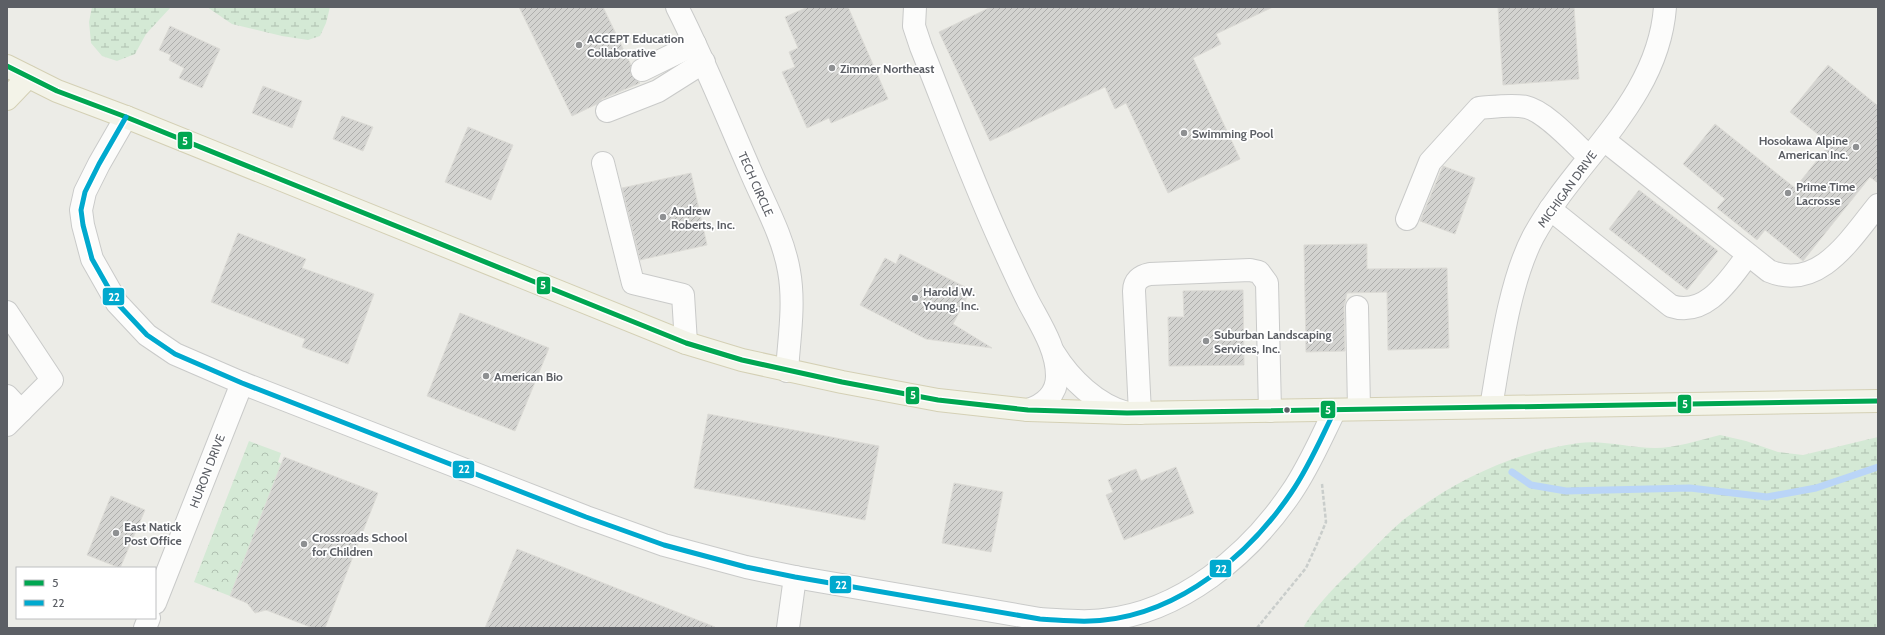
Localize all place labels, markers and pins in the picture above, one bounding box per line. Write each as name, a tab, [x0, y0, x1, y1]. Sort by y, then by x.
place label: ACCEPT Education Collaborative	[587, 31, 684, 60]
marker: ACCEPT Education Collaborative	[574, 40, 584, 50]
place label: Zimmer Northeast	[840, 61, 934, 76]
marker: Zimmer Northeast	[827, 63, 837, 73]
place label: Swimming Pool	[1192, 126, 1273, 141]
marker: Swimming Pool	[1179, 128, 1189, 138]
place label: Hosokawa Alpine American Inc.	[1759, 133, 1848, 162]
marker: Hosokawa Alpine American Inc.	[1851, 142, 1861, 152]
place label: Prime Time Lacrosse	[1796, 179, 1855, 208]
marker: Prime Time Lacrosse	[1783, 188, 1793, 198]
place label: Andrew Roberts, Inc.	[671, 203, 735, 232]
marker: Andrew Roberts, Inc.	[658, 212, 668, 222]
place label: Harold W. Young, Inc.	[922, 284, 979, 313]
marker: Harold W. Young, Inc.	[910, 293, 920, 303]
place label: Suburban Landscaping Services, Inc.	[1214, 327, 1331, 356]
marker: Suburban Landscaping Services, Inc.	[1201, 336, 1211, 346]
place label: American Bio	[494, 369, 563, 384]
marker: American Bio	[481, 371, 491, 381]
unlabelled marker	[1282, 405, 1292, 415]
place label: East Natick Post Office	[124, 519, 182, 548]
marker: East Natick Post Office	[111, 528, 121, 538]
place label: Crossroads School for Children	[312, 530, 407, 559]
marker: Crossroads School for Children	[299, 539, 309, 549]

